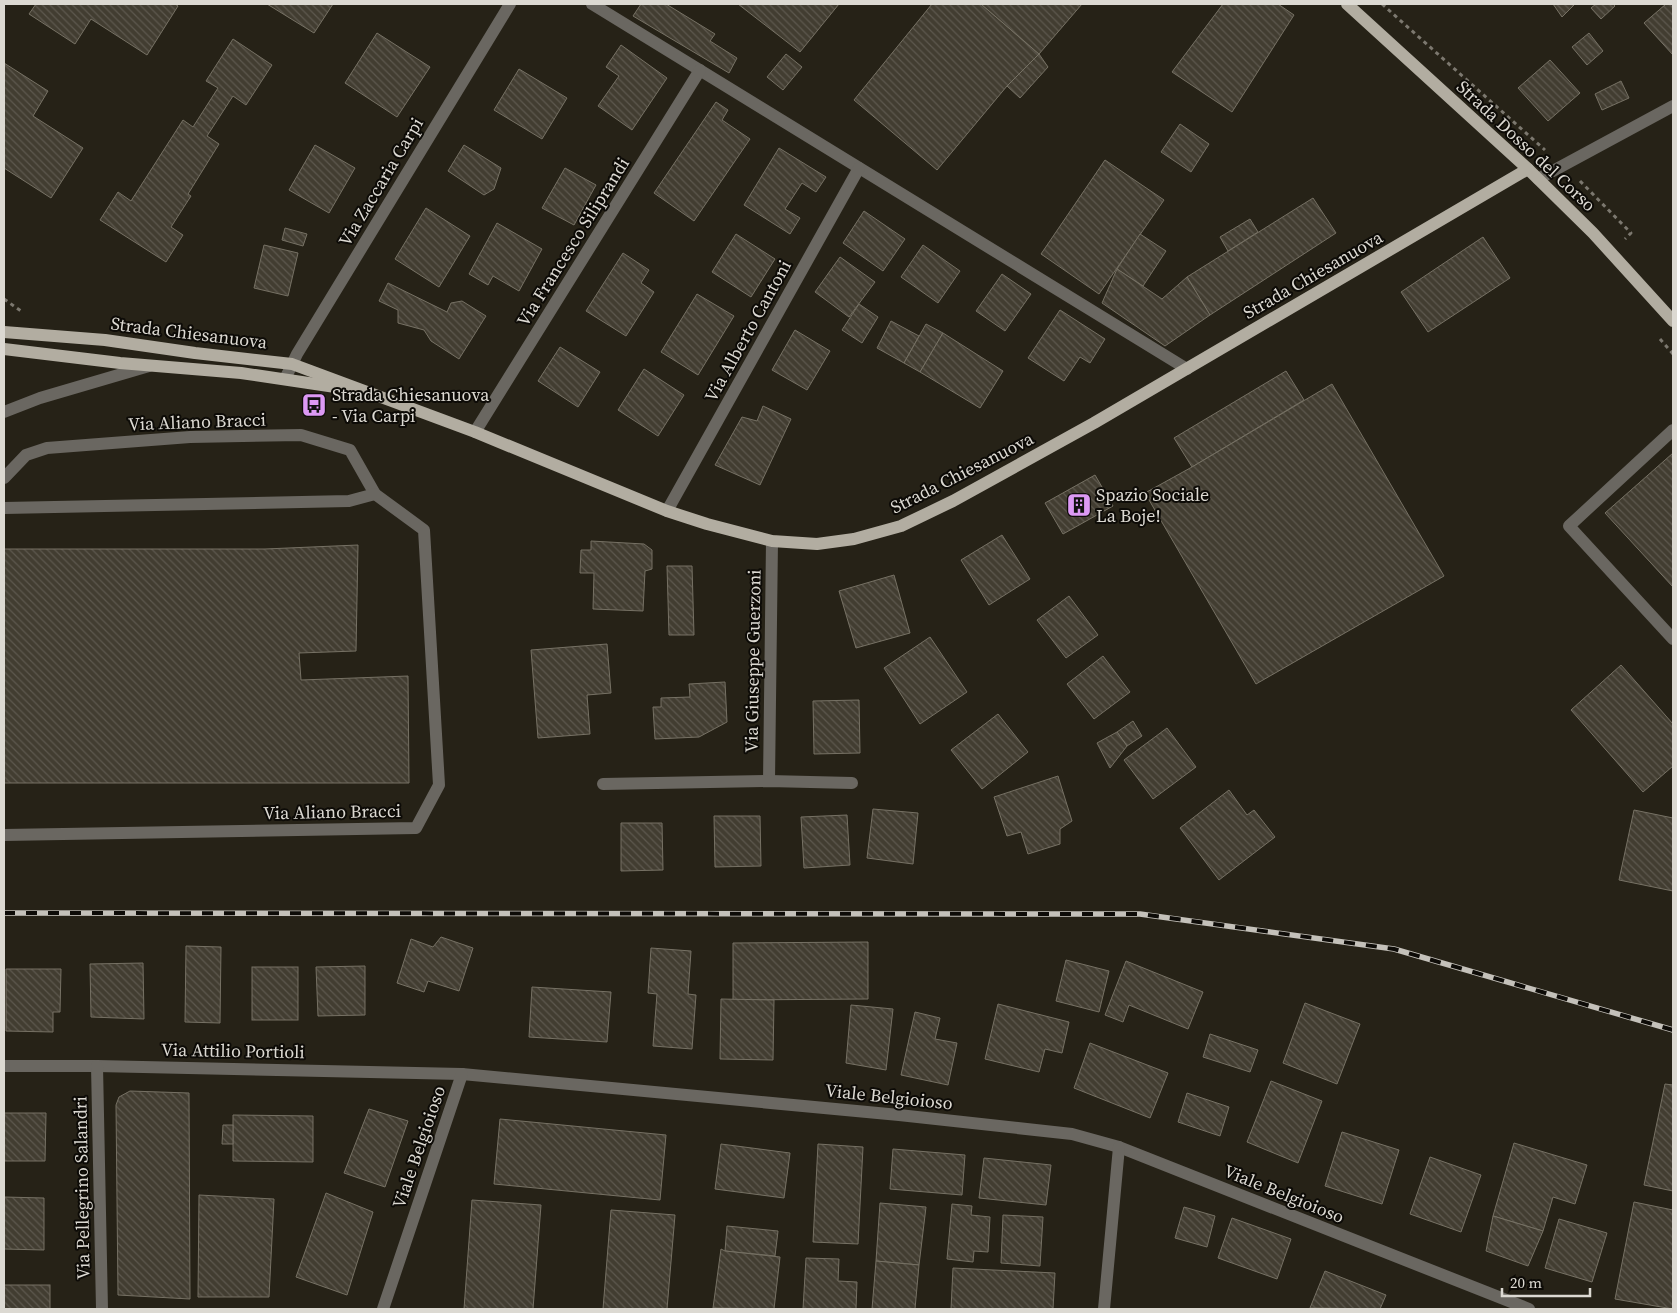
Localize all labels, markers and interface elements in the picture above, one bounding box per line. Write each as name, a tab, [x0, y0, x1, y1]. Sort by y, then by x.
street label: Strada Dosso del Corso	[1451, 74, 1602, 217]
street label: Via Zaccaria Carpi	[332, 113, 429, 251]
street label: Via Francesco Siliprandi	[510, 152, 635, 331]
street label: Strada Chiesanuova	[1238, 224, 1388, 325]
street label: Via Alberto Cantoni	[698, 255, 797, 406]
street label: Strada Chiesanuova	[109, 311, 270, 355]
place label: Strada Chiesanuova - Via Carpi	[332, 382, 490, 428]
bus stop icon: Strada Chiesanuova - Via Carpi	[301, 392, 327, 418]
street label: Via Aliano Bracci	[128, 407, 266, 436]
street label: Strada Chiesanuova	[886, 425, 1038, 519]
place label: Spazio Sociale La Boje!	[1096, 482, 1209, 528]
building icon: Spazio Sociale La Boje!	[1066, 492, 1092, 518]
street label: Via Giuseppe Guerzoni	[738, 569, 767, 753]
street label: Via Aliano Bracci	[263, 798, 401, 825]
street label: Via Attilio Portioli	[161, 1037, 305, 1064]
street label: Viale Belgioioso	[824, 1077, 954, 1116]
street label: Viale Belgioioso	[386, 1082, 451, 1211]
street label: Via Pellegrino Salandri	[67, 1096, 96, 1280]
street label: Viale Belgioioso	[1220, 1158, 1348, 1229]
scale bar	[1502, 1266, 1590, 1298]
text: 20 m	[1510, 1272, 1542, 1293]

